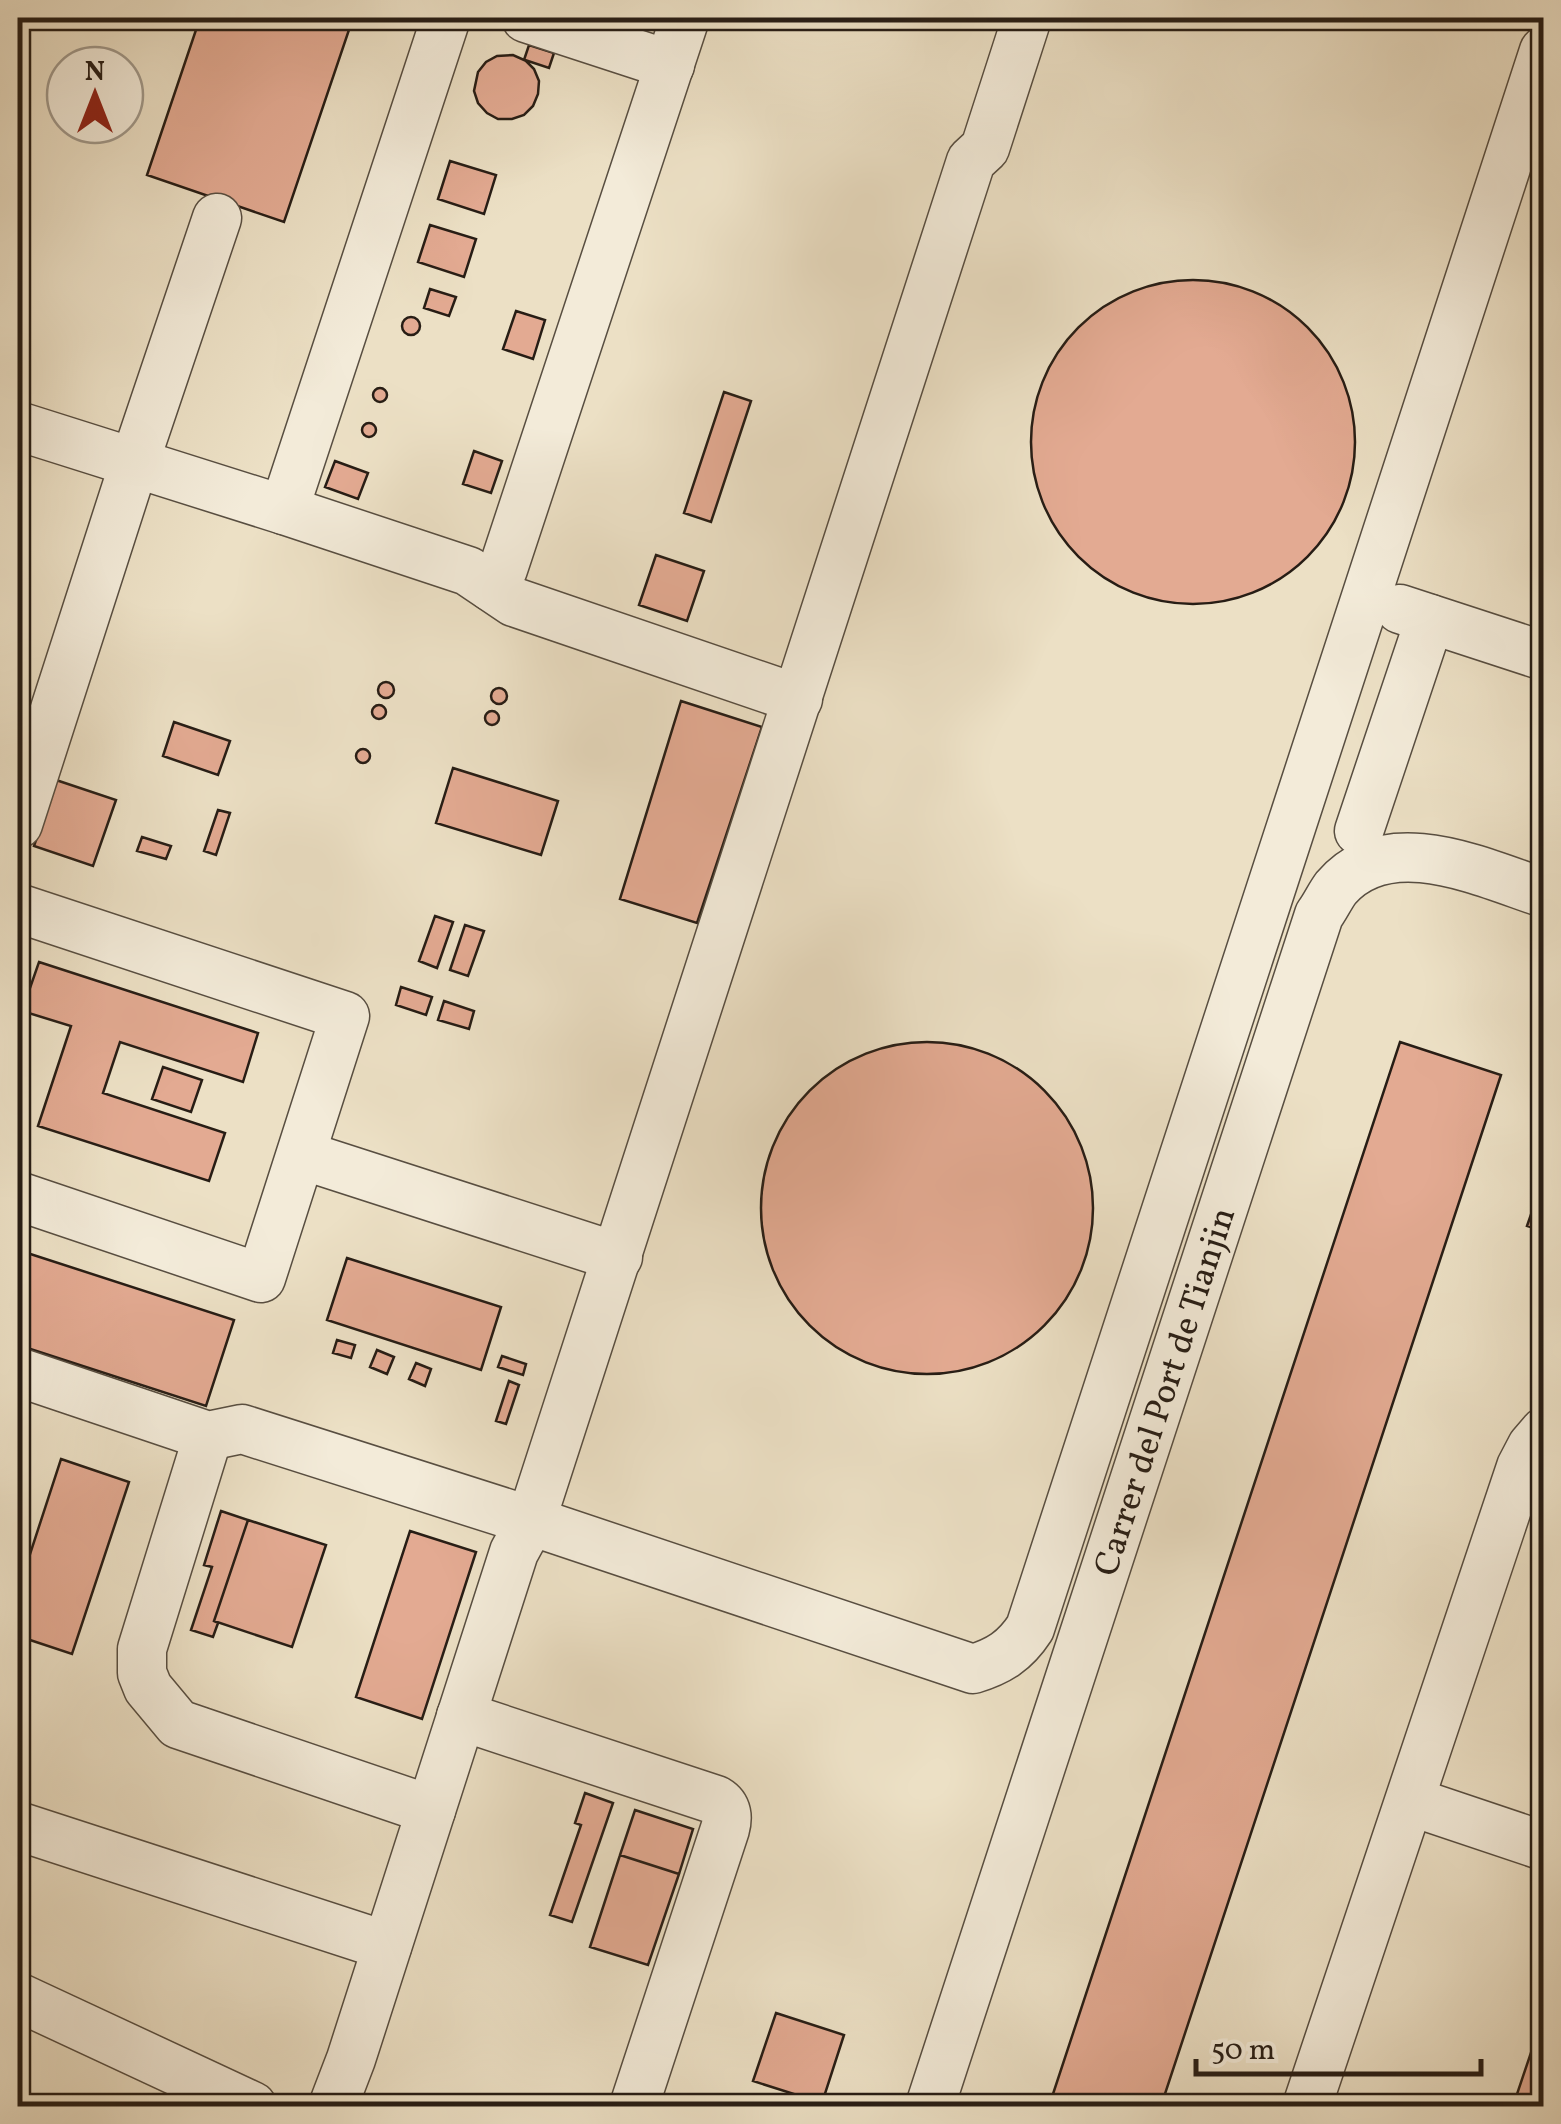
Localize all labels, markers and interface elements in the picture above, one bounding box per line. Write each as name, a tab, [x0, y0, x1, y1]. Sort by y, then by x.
north arrow	[45, 45, 145, 145]
text: N	[85, 53, 105, 92]
street label: Carrer del Port de Tianjin	[1084, 1202, 1249, 1583]
scale bar	[1196, 2014, 1481, 2076]
text: 50 m	[1211, 2030, 1275, 2072]

